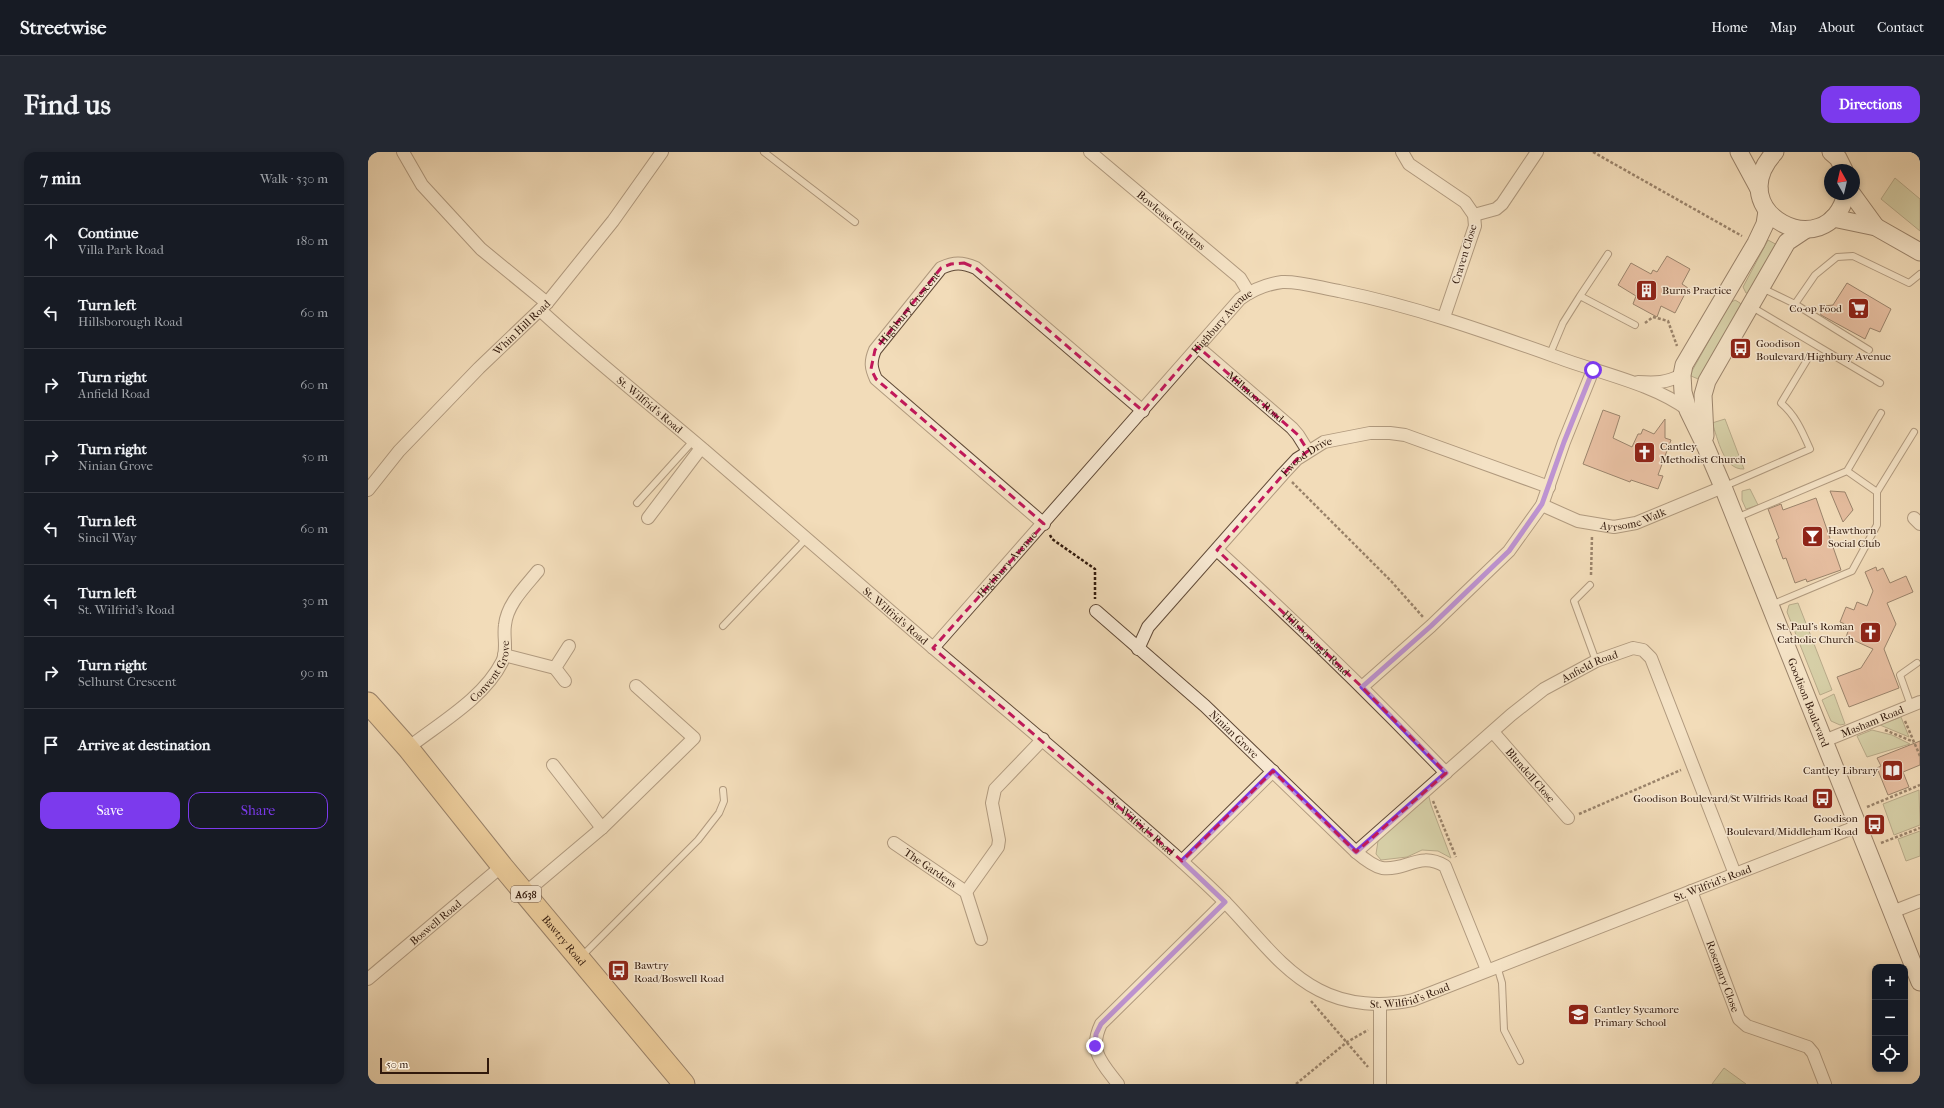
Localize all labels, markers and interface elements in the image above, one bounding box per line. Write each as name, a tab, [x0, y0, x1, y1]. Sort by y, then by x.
text: Streetwise	[20, 17, 106, 39]
text: Home	[1711, 19, 1748, 36]
text: Map	[1770, 19, 1797, 36]
text: About	[1819, 19, 1855, 36]
text: Contact	[1877, 19, 1924, 36]
button: Directions	[1821, 86, 1920, 123]
text: Find us	[24, 88, 111, 121]
north arrow	[1824, 164, 1860, 200]
text: 7 min	[40, 168, 81, 188]
text: Walk · 530 m	[260, 171, 328, 186]
street label: Bowlease Gardens	[1134, 188, 1208, 253]
street label: Craven Close	[1449, 222, 1480, 286]
text: Continue	[78, 224, 138, 242]
icon: ahead	[40, 230, 62, 252]
text: 180 m	[296, 233, 328, 248]
text: Villa Park Road	[78, 242, 164, 257]
street label: Highbury Crescent	[876, 269, 943, 348]
building icon: Burns Practice	[1633, 277, 1659, 303]
place label: Burns Practice	[1662, 284, 1732, 297]
street label: Highbury Avenue	[1189, 286, 1255, 357]
supermarket icon: Co-op Food	[1845, 295, 1871, 321]
text: Turn left	[78, 296, 136, 314]
street label: Whin Hill Road	[490, 297, 554, 359]
icon: left	[40, 302, 62, 324]
place label: Co-op Food	[1789, 302, 1843, 315]
text: 60 m	[300, 305, 328, 320]
text: Hillsborough Road	[78, 314, 183, 329]
bus stop icon: Goodison Boulevard/Highbury Avenue	[1728, 336, 1754, 362]
place label: Goodison Boulevard/Highbury Avenue	[1756, 337, 1892, 363]
route start	[1584, 361, 1602, 379]
text: Turn right	[78, 368, 147, 386]
street label: Millmoor Road	[1224, 369, 1287, 426]
icon: right	[40, 374, 62, 396]
street label: St. Wilfrid's Road	[614, 374, 686, 437]
text: 60 m	[300, 377, 328, 392]
text: Anfield Road	[78, 386, 150, 401]
street label: Ewood Drive	[1278, 434, 1334, 479]
church icon: Cantley Methodist Church	[1632, 439, 1658, 465]
text: Turn right	[78, 440, 147, 458]
place label: Cantley Methodist Church	[1660, 440, 1747, 466]
icon: right	[40, 446, 62, 468]
text: 50 m	[302, 449, 328, 464]
text: Ninian Grove	[78, 458, 153, 473]
street label: Ayrsome Walk	[1598, 505, 1668, 534]
text: Turn left	[78, 512, 136, 530]
icon: left	[40, 518, 62, 540]
text: 60 m	[300, 521, 328, 536]
bar icon: Hawthorn Social Club	[1799, 523, 1825, 549]
place label: Hawthorn Social Club	[1828, 524, 1880, 550]
street label: Highbury Avenue	[975, 528, 1040, 600]
text: Sincil Way	[78, 530, 137, 545]
text: Turn left	[78, 584, 136, 602]
street label: St. Wilfrid's Road	[860, 585, 931, 648]
icon: left	[40, 590, 62, 612]
text: 30 m	[302, 593, 328, 608]
text: St. Wilfrid's Road	[78, 602, 175, 617]
street label: Hillsborough Road	[1279, 608, 1353, 680]
church icon: St. Paul's Roman Catholic Church	[1857, 619, 1883, 645]
place label: St. Paul's Roman Catholic Church	[1776, 620, 1855, 646]
street label: Convent Grove	[467, 640, 512, 705]
street label: Anfield Road	[1558, 648, 1621, 686]
text: Turn right	[78, 656, 147, 674]
street label: Goodison Boulevard	[1785, 656, 1832, 750]
icon: right	[40, 662, 62, 684]
text: 90 m	[300, 665, 328, 680]
text: Selhurst Crescent	[78, 674, 177, 689]
street label: Masham Road	[1839, 703, 1907, 740]
street label: Ninian Grove	[1206, 708, 1261, 762]
icon: arrive	[40, 734, 62, 756]
text: Arrive at destination	[78, 736, 210, 754]
street label: Blundell Close	[1503, 745, 1558, 806]
library icon: Cantley Library	[1880, 757, 1906, 783]
place label: Cantley Library	[1803, 764, 1879, 777]
bus stop icon: Goodison Boulevard/St Wilfrids Road	[1810, 785, 1836, 811]
button: Save	[40, 792, 180, 829]
button: Share	[188, 792, 328, 829]
place label: Goodison Boulevard/St Wilfrids Road	[1633, 792, 1809, 805]
street label: St. Wilfrid's Road	[1106, 795, 1178, 859]
bus stop icon: Goodison Boulevard/Middleham Road	[1861, 811, 1887, 837]
place label: Goodison Boulevard/Middleham Road	[1726, 812, 1859, 838]
street label: The Gardens	[901, 846, 959, 891]
street label: St. Wilfrid's Road	[1672, 862, 1754, 904]
road number: A638	[511, 886, 541, 902]
street label: Boswell Road	[407, 897, 465, 948]
street label: Bawtry Road	[539, 913, 589, 969]
street label: Rosemary Close	[1703, 939, 1742, 1015]
bus stop icon: Bawtry Road/Boswell Road	[606, 958, 632, 984]
place label: Bawtry Road/Boswell Road	[634, 959, 725, 985]
map controls	[1872, 964, 1908, 1072]
button: +	[1872, 964, 1908, 1000]
street label: St. Wilfrid's Road	[1370, 980, 1452, 1011]
button: −	[1872, 1000, 1908, 1036]
school or university icon: Cantley Sycamore Primary School	[1566, 1002, 1592, 1028]
place label: Cantley Sycamore Primary School	[1594, 1003, 1679, 1029]
button: locate	[1872, 1036, 1908, 1072]
route end	[1086, 1037, 1104, 1055]
scale bar	[380, 1056, 489, 1075]
text: 50 m	[386, 1058, 408, 1071]

